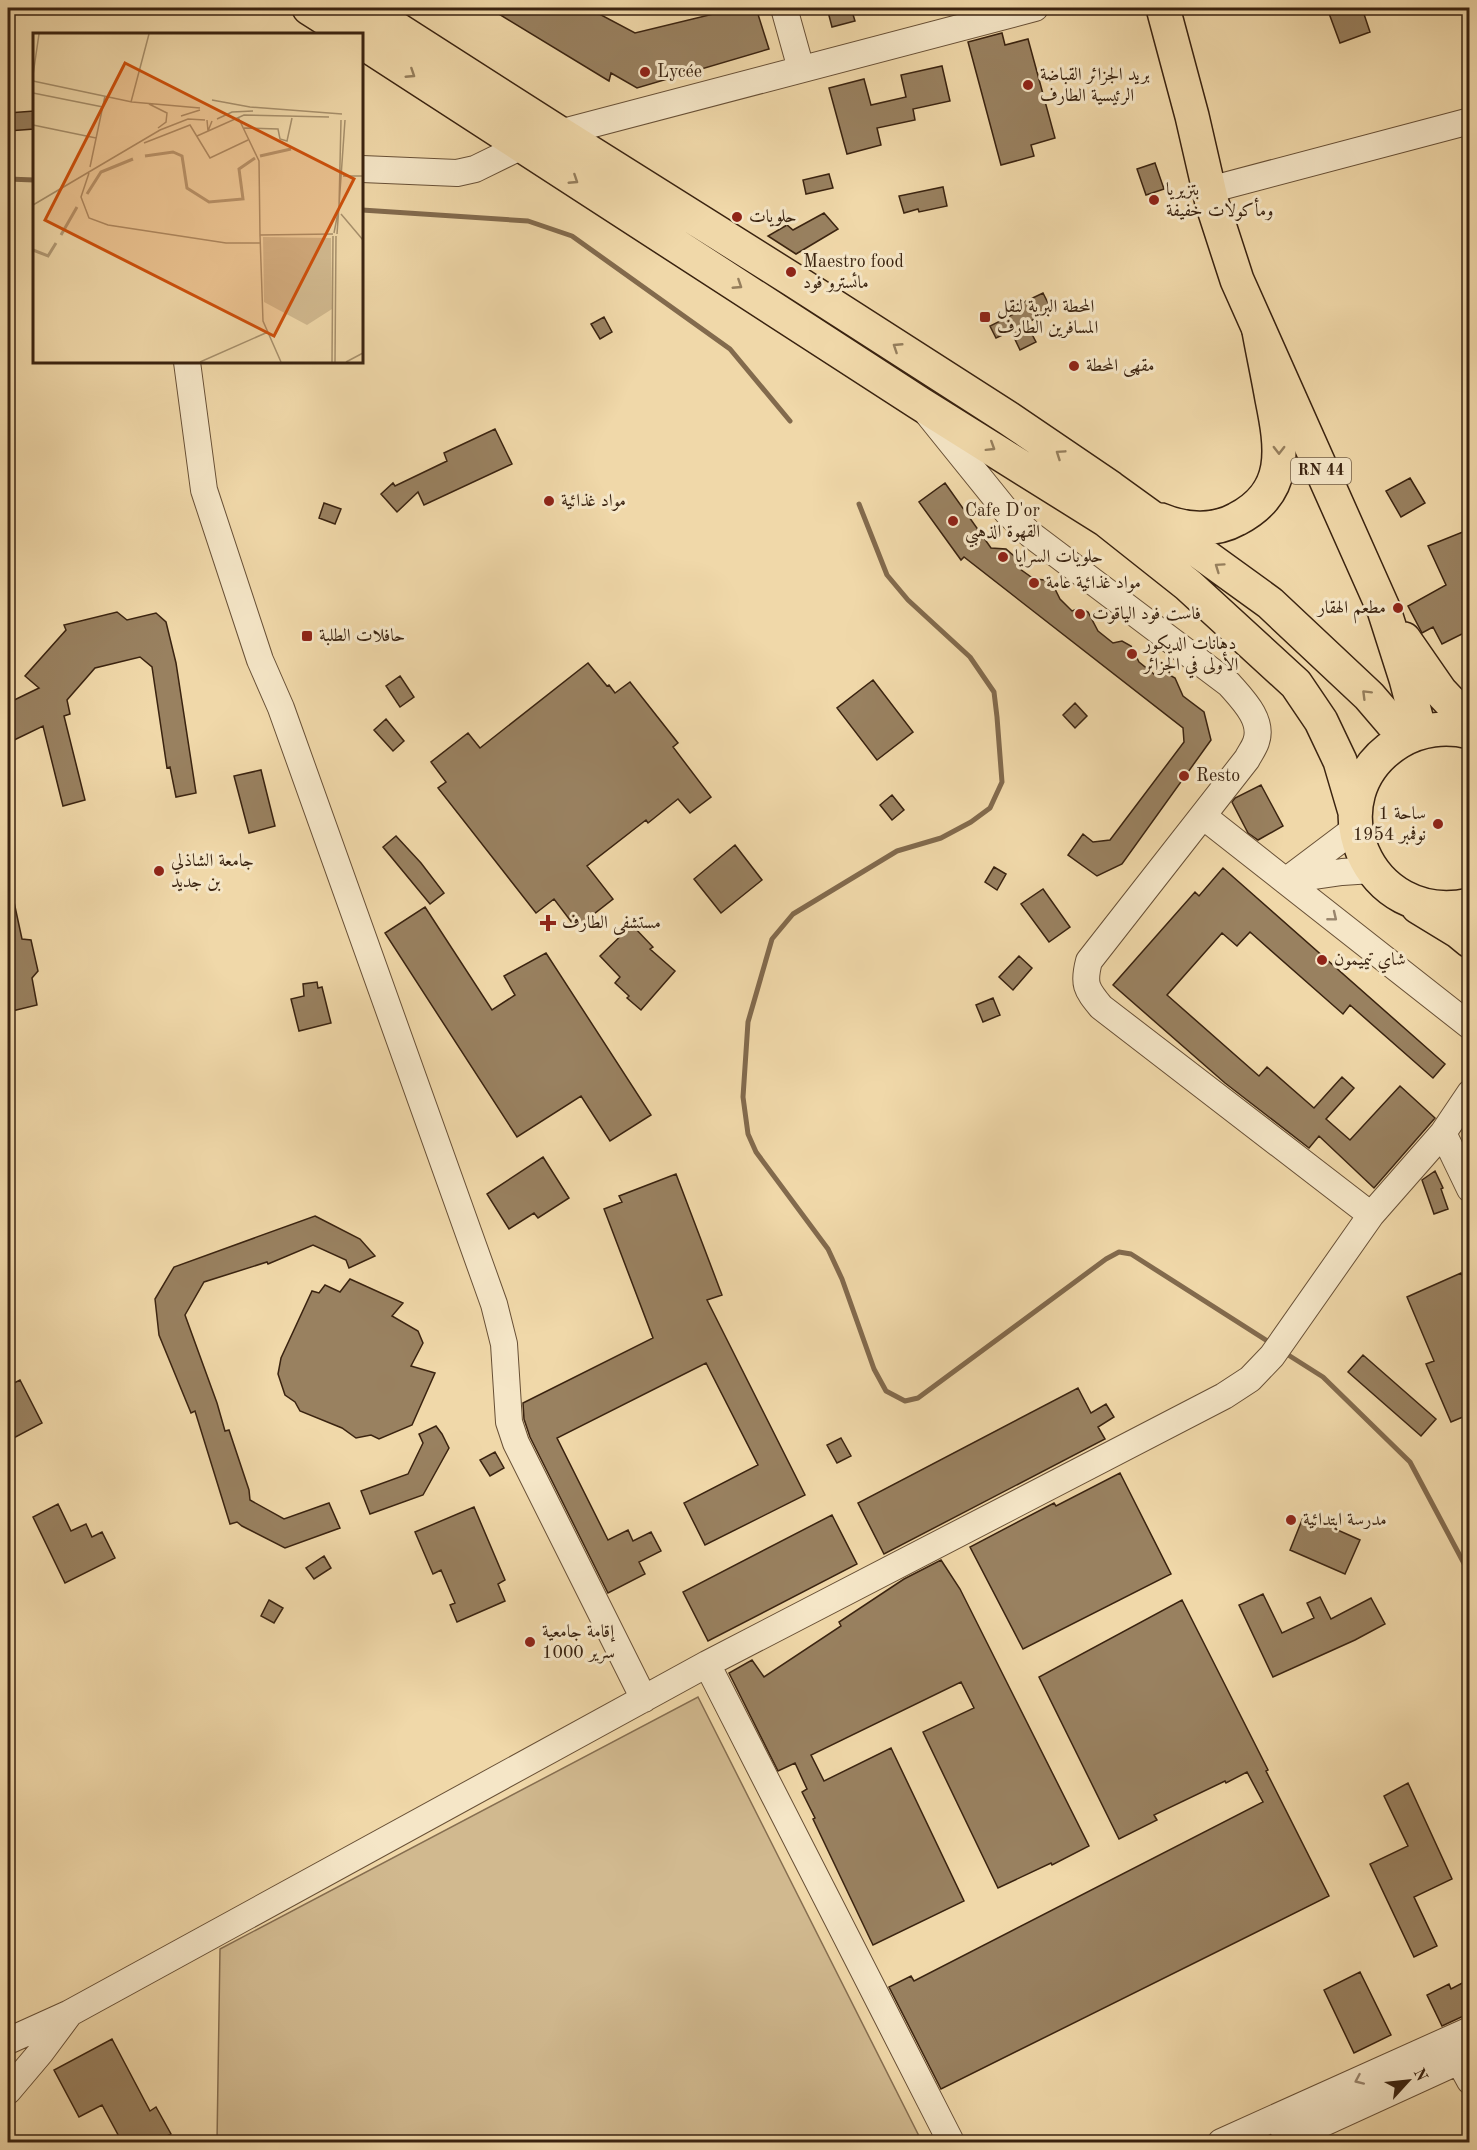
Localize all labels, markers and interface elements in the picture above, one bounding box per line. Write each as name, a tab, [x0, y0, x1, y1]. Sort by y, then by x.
inset map	[33, 33, 363, 363]
place label: Lycée	[657, 63, 702, 81]
marker: Lycée	[638, 65, 652, 79]
one-way arrow	[404, 66, 415, 77]
place label: بريد الجزائر القباضة الرئيسية الطارف	[1040, 66, 1150, 106]
marker: بريد الجزائر القباضة الرئيسية الطارف	[1021, 78, 1035, 92]
one-way arrow	[568, 172, 578, 184]
place label: بتزيريا ومأكولات خفيفة	[1166, 181, 1273, 221]
marker: بتزيريا ومأكولات خفيفة	[1147, 193, 1161, 207]
place label: حلويات	[749, 208, 797, 227]
marker: حلويات	[730, 210, 744, 224]
place label: Maestro food مائسترو فود	[803, 253, 904, 293]
marker: Maestro food مائسترو فود	[784, 265, 798, 279]
one-way arrow	[731, 278, 742, 289]
place label: المحطة البرية لنقل المسافرين الطارف	[997, 298, 1098, 339]
marker: المحطة البرية لنقل المسافرين الطارف	[978, 310, 992, 324]
one-way arrow	[893, 343, 904, 354]
place label: مقهى المحطة	[1086, 357, 1154, 377]
marker: مقهى المحطة	[1067, 359, 1081, 373]
one-way arrow	[985, 440, 995, 452]
one-way arrow	[1273, 446, 1285, 455]
one-way arrow	[1056, 450, 1067, 461]
road number: RN 44	[1291, 458, 1351, 484]
place label: مواد غذائية	[561, 492, 626, 511]
marker: مواد غذائية	[542, 494, 556, 508]
place label: Cafe D'or القهوة الذهبي	[965, 502, 1040, 548]
marker: Cafe D'or القهوة الذهبي	[946, 514, 960, 528]
place label: حلويات السرايا	[1015, 548, 1103, 568]
marker: حلويات السرايا	[996, 550, 1010, 564]
one-way arrow	[1215, 563, 1226, 574]
place label: مواد غذائية عامة	[1046, 574, 1141, 593]
marker: مواد غذائية عامة	[1027, 576, 1041, 590]
place label: مطعم الهقار	[1316, 599, 1386, 624]
marker: مطعم الهقار	[1391, 601, 1405, 615]
place label: فاست فود الياقوت	[1092, 605, 1201, 624]
marker: فاست فود الياقوت	[1073, 607, 1087, 621]
place label: حافلات الطلبة	[319, 627, 405, 646]
marker: حافلات الطلبة	[300, 629, 314, 643]
place label: دهانات الديكور الأولى في الجزائر	[1142, 634, 1239, 679]
marker: دهانات الديكور الأولى في الجزائر	[1125, 647, 1139, 661]
one-way arrow	[1363, 691, 1374, 702]
place label: Resto	[1196, 767, 1240, 785]
marker: Resto	[1177, 769, 1191, 783]
place label: ساحة 1 نوفمبر 1954	[1353, 805, 1426, 845]
marker: ساحة 1 نوفمبر 1954	[1431, 817, 1445, 831]
place label: جامعة الشاذلي بن جديد	[171, 852, 254, 892]
marker: جامعة الشاذلي بن جديد	[152, 864, 166, 878]
one-way arrow	[1326, 909, 1337, 920]
marker: مستشفى الطارف	[539, 914, 557, 932]
place label: مستشفى الطارف	[562, 914, 661, 935]
place label: شاي تيميمون	[1334, 951, 1406, 974]
marker: شاي تيميمون	[1315, 953, 1329, 967]
place label: مدرسة ابتدائية	[1303, 1511, 1387, 1530]
marker: مدرسة ابتدائية	[1284, 1513, 1298, 1527]
place label: إقامة جامعية 1000 سرير	[542, 1623, 615, 1664]
marker: إقامة جامعية 1000 سرير	[523, 1635, 537, 1649]
north arrow	[1378, 2051, 1438, 2111]
text: N	[1410, 2066, 1430, 2085]
one-way arrow	[1354, 2073, 1365, 2085]

